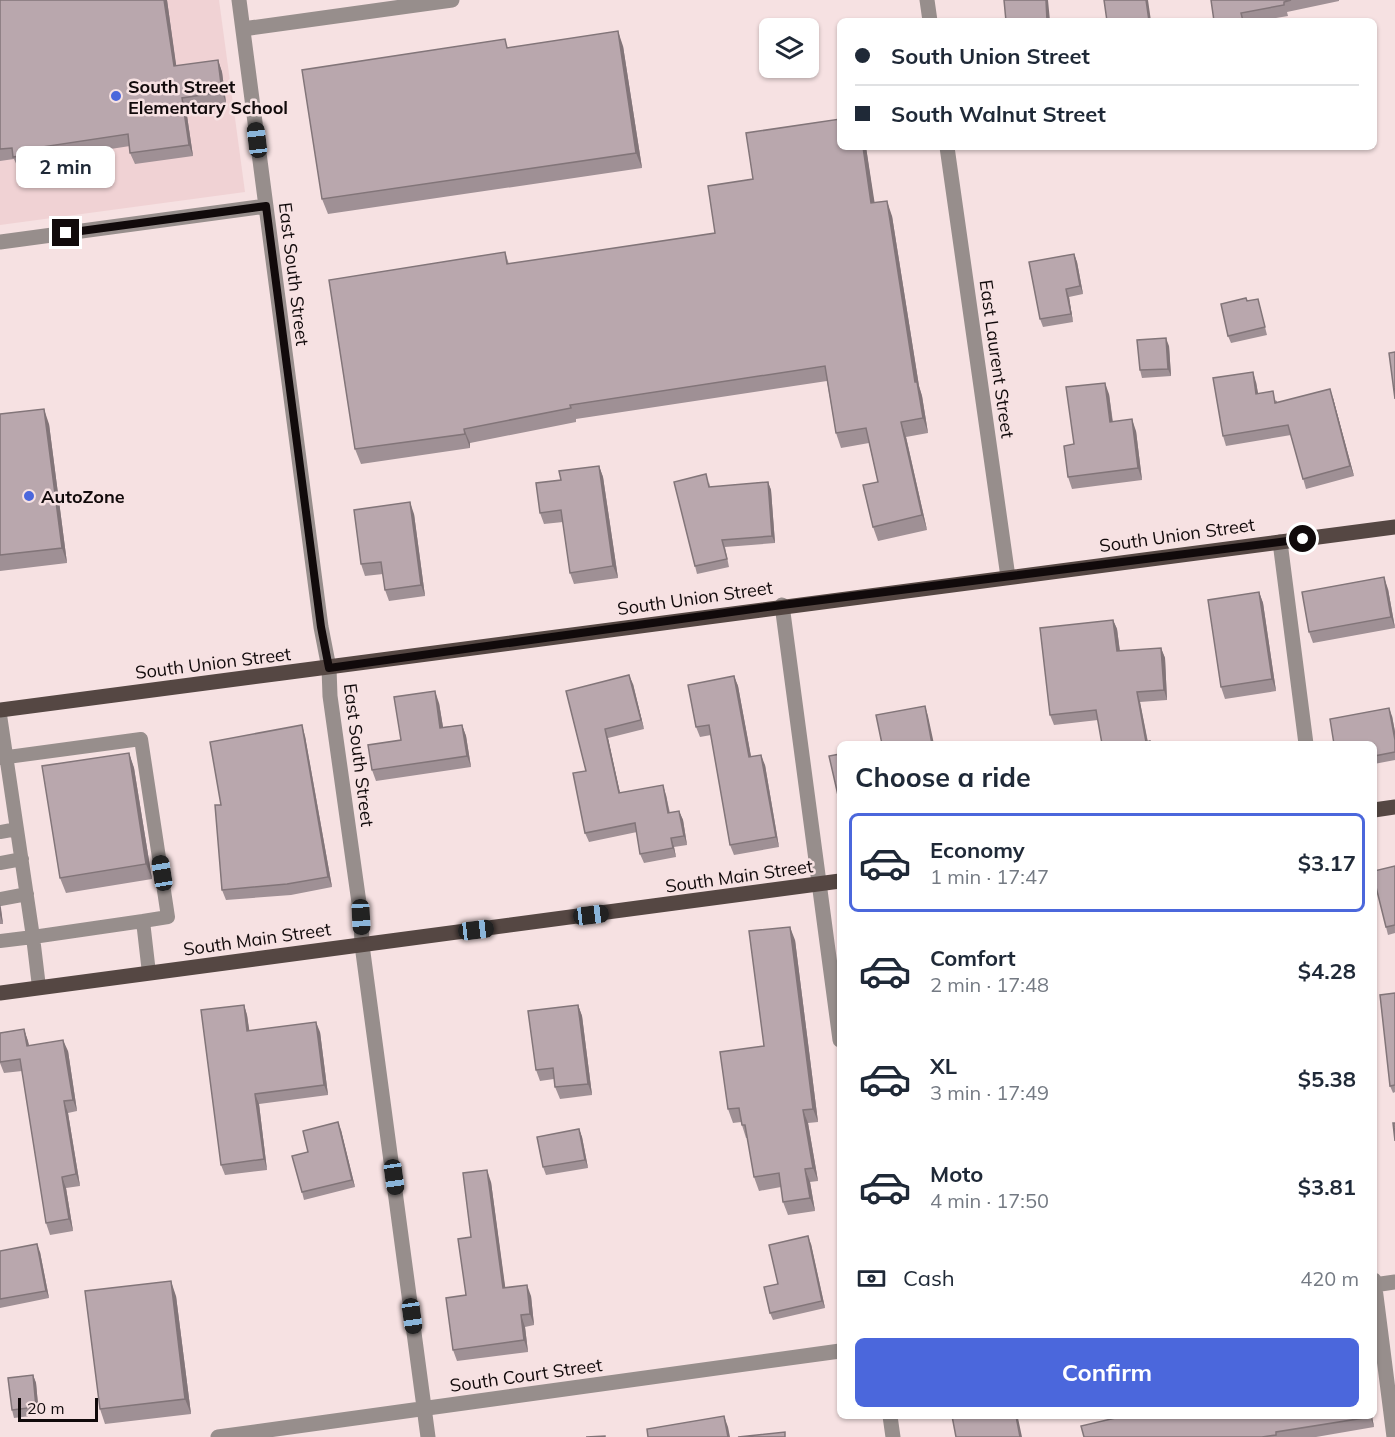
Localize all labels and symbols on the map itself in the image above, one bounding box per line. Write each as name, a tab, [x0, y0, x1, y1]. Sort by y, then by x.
place label: South Street Elementary School	[128, 75, 288, 119]
marker: South Street Elementary School	[109, 89, 123, 103]
car	[246, 121, 268, 159]
callout: 2 min	[16, 146, 116, 188]
street label: East South Street	[274, 201, 314, 347]
route end	[52, 219, 79, 246]
street label: East Laurent Street	[975, 278, 1019, 440]
place label: AutoZone	[41, 485, 125, 508]
marker: AutoZone	[22, 489, 36, 503]
street label: South Union Street	[1098, 513, 1256, 557]
route start	[1289, 525, 1316, 552]
street label: South Union Street	[616, 576, 774, 620]
street label: South Union Street	[134, 642, 292, 684]
street label: East South Street	[339, 682, 379, 828]
car	[150, 854, 174, 892]
street label: South Main Street	[664, 854, 814, 898]
car	[351, 899, 371, 935]
car	[572, 904, 610, 926]
street label: South Main Street	[182, 917, 332, 961]
car	[457, 919, 495, 941]
car	[383, 1158, 405, 1196]
car	[401, 1297, 423, 1335]
street label: South Court Street	[448, 1353, 604, 1397]
scale bar	[18, 1395, 98, 1422]

